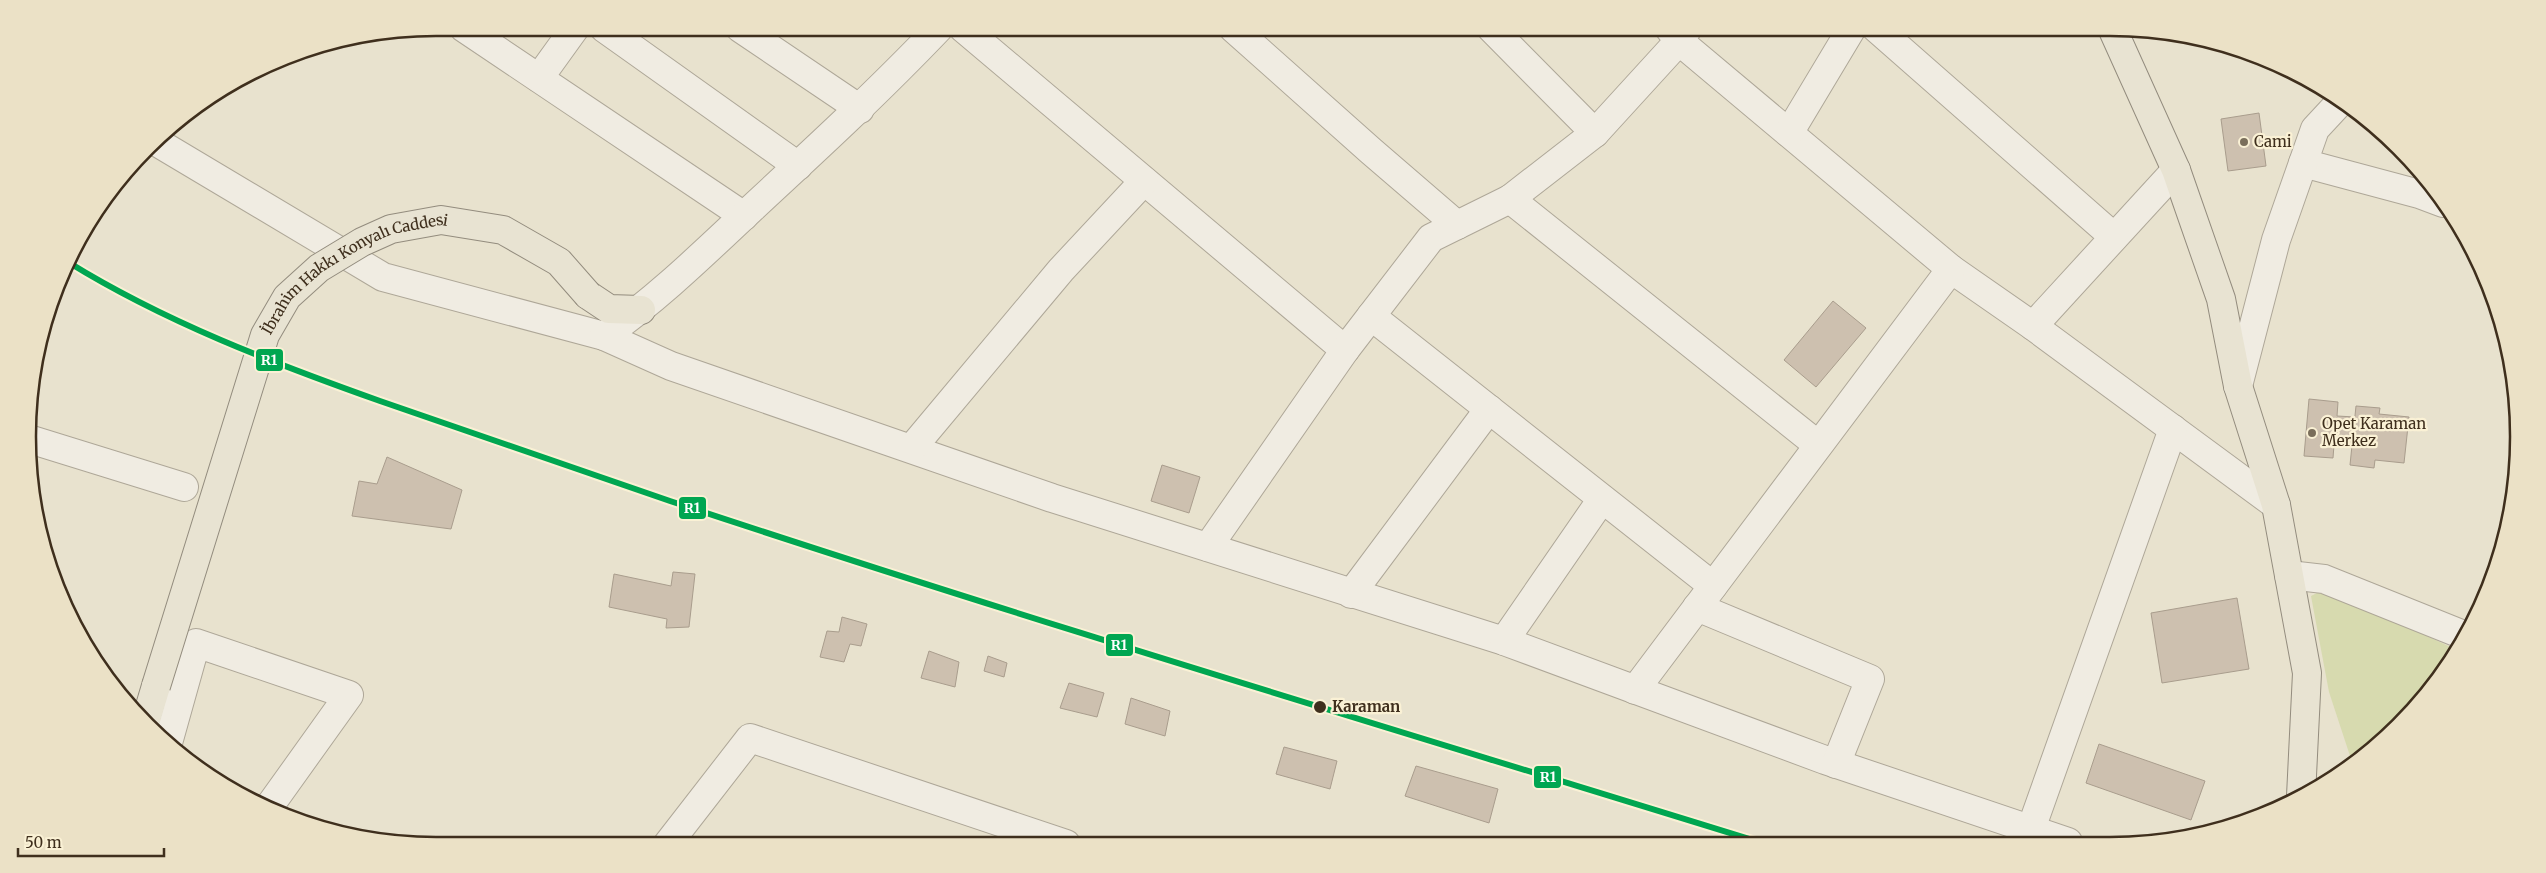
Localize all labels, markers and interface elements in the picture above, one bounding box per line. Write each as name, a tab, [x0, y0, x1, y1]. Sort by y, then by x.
place label: Cami	[2254, 132, 2292, 151]
marker: Cami	[2238, 136, 2250, 148]
street label: İbrahim Hakkı Konyalı Caddesi	[257, 210, 450, 338]
line badge: R1	[255, 348, 284, 372]
text: R1	[261, 351, 278, 369]
place label: Opet Karaman Merkez	[2322, 414, 2426, 450]
marker: Opet Karaman Merkez	[2306, 427, 2318, 439]
line badge: R1	[678, 496, 707, 520]
text: R1	[684, 499, 701, 517]
line badge: R1	[1105, 633, 1134, 657]
text: R1	[1111, 636, 1128, 654]
place label: Karaman	[1332, 697, 1400, 716]
marker: Karaman	[1312, 699, 1328, 715]
line badge: R1	[1533, 765, 1562, 789]
text: R1	[1540, 768, 1557, 786]
scale bar	[18, 826, 164, 858]
text: 50 m	[25, 833, 62, 852]

